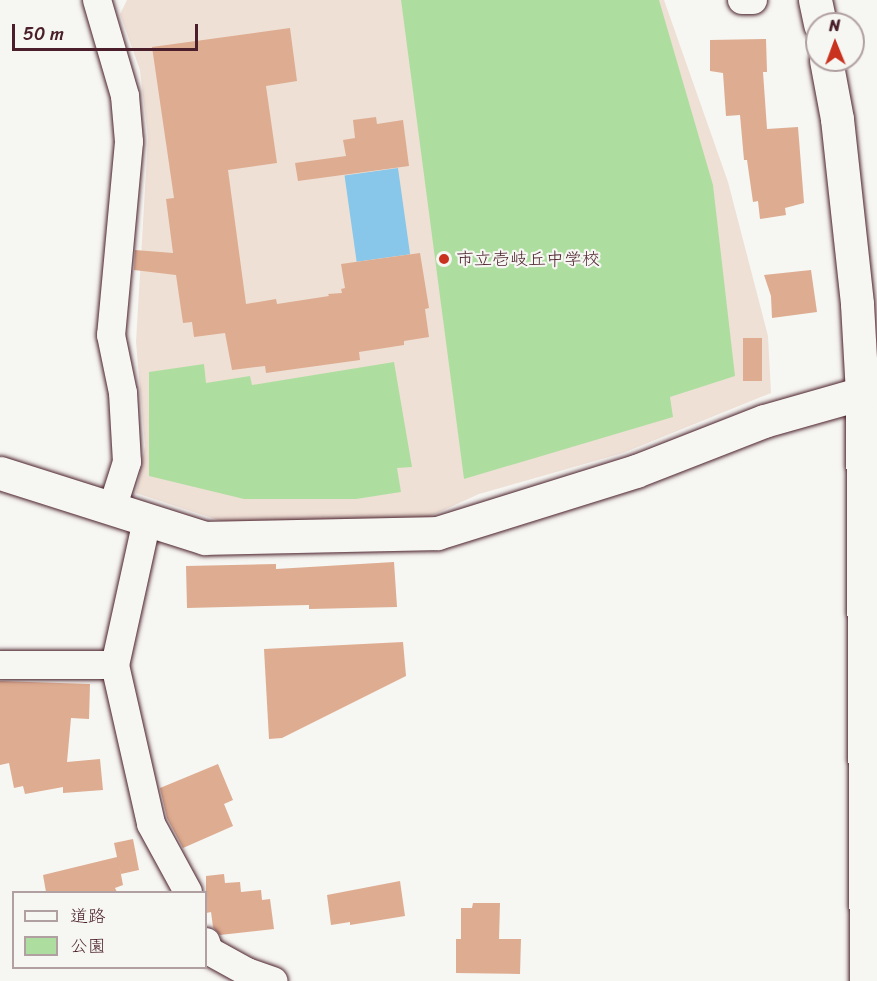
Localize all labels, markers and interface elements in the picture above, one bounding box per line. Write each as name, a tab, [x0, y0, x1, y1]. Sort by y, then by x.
text: N	[829, 11, 841, 40]
scale bar	[15, 12, 201, 50]
north arrow	[805, 12, 865, 72]
text: 50 m	[23, 18, 64, 50]
place label: 市立壱岐丘中学校	[456, 248, 600, 270]
marker: 市立壱岐丘中学校	[437, 252, 451, 266]
legend	[12, 891, 207, 969]
text: 道路	[70, 900, 106, 932]
text: 公園	[70, 930, 106, 962]

